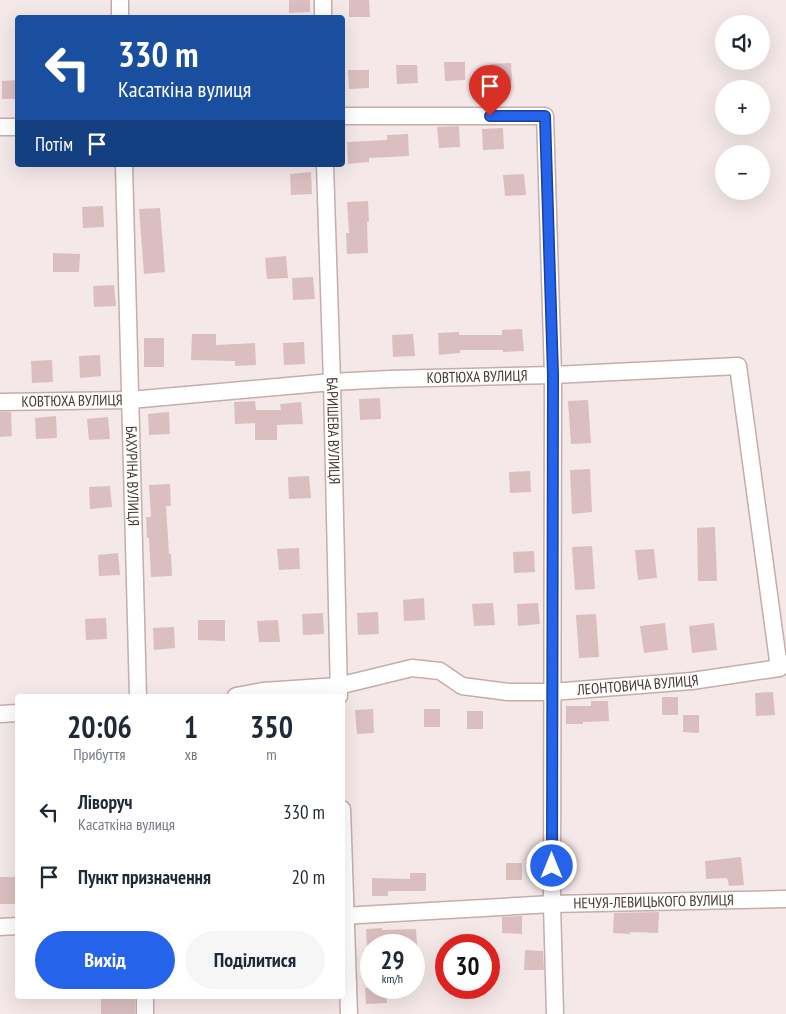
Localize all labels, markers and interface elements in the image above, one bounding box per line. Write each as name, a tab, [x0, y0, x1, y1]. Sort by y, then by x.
map controls	[715, 15, 770, 200]
button: sound	[715, 15, 770, 70]
text: 330 m	[118, 31, 199, 77]
icon: left	[35, 35, 100, 100]
pin	[469, 65, 511, 116]
icon: arrive	[476, 72, 504, 100]
text: Касаткіна вулиця	[118, 75, 251, 103]
button: +	[715, 80, 770, 135]
icon: arrive	[83, 130, 111, 158]
text: Потім	[35, 132, 73, 156]
button: −	[715, 145, 770, 200]
street label: КОВТЮХА ВУЛИЦЯ	[426, 366, 528, 387]
street label: БАРИШЕВА ВУЛИЦЯ	[323, 377, 344, 485]
street label: КОВТЮХА ВУЛИЦЯ	[21, 390, 123, 411]
street label: БАХУРІНА ВУЛИЦЯ	[122, 425, 144, 526]
street label: ЛЕОНТОВИЧА ВУЛИЦЯ	[575, 670, 700, 699]
text: 20:06	[67, 707, 132, 746]
text: 1	[184, 707, 198, 746]
text: 350	[250, 707, 293, 746]
text: Прибуття	[73, 744, 126, 764]
text: хв	[184, 744, 197, 764]
text: m	[266, 744, 277, 764]
text: Ліворуч	[78, 790, 132, 814]
icon: left	[35, 798, 63, 826]
text: 330 m	[283, 800, 325, 824]
text: Касаткіна вулиця	[78, 814, 175, 834]
position arrow	[525, 839, 577, 891]
icon: arrive	[35, 863, 63, 891]
text: Пункт призначення	[78, 865, 211, 889]
text: 20 m	[292, 865, 325, 889]
street label: НЕЧУЯ-ЛЕВИЦЬКОГО ВУЛИЦЯ	[573, 890, 734, 913]
button: Вихід	[35, 931, 175, 989]
button: Поділитися	[185, 931, 325, 989]
speed limit sign: 30	[435, 934, 500, 999]
text: 29	[381, 944, 404, 976]
text: km/h	[382, 971, 403, 986]

